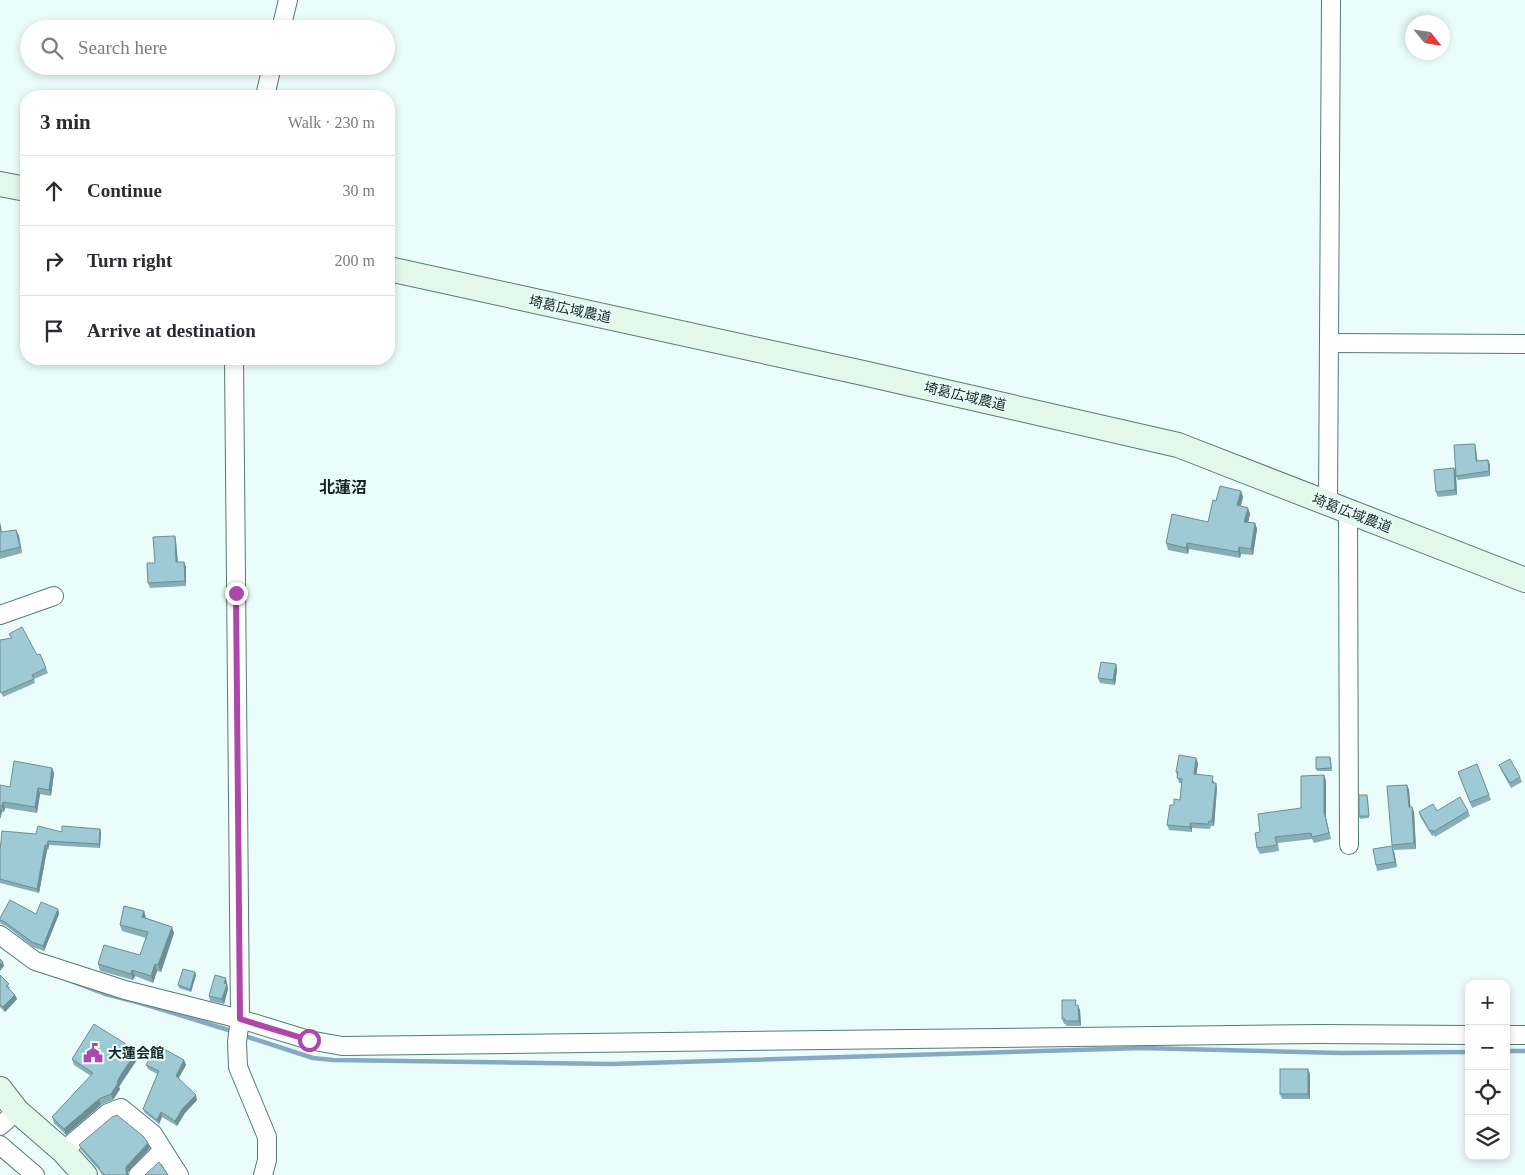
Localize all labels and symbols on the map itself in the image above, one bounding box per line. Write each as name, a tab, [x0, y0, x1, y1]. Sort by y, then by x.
north arrow	[1405, 15, 1450, 60]
street label: 埼葛広域農道	[527, 293, 613, 326]
street label: 埼葛広域農道	[922, 380, 1007, 413]
district label: 北蓮沼	[319, 479, 367, 496]
street label: 埼葛広域農道	[1310, 491, 1394, 536]
route end	[225, 582, 248, 605]
route start	[298, 1029, 321, 1052]
public building icon: 大蓮会館	[82, 1042, 104, 1064]
place label: 大蓮会館	[108, 1046, 164, 1061]

